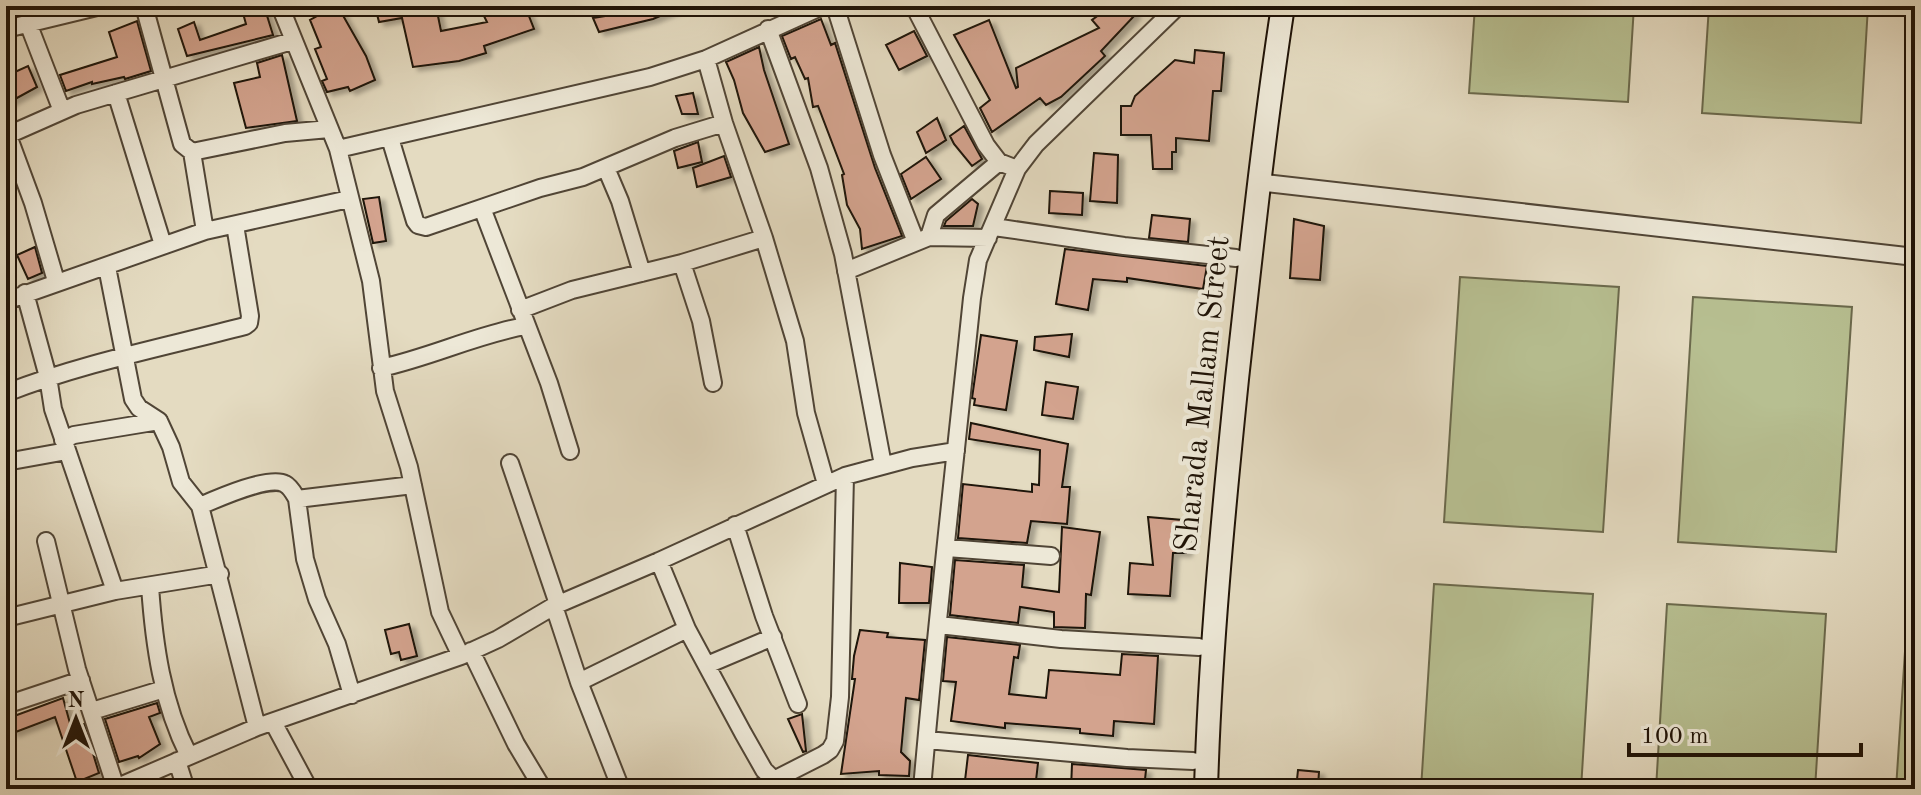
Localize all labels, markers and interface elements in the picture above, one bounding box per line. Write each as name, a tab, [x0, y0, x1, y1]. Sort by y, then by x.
street label: Sharada Mallam Street	[1171, 234, 1237, 554]
north arrow	[36, 679, 116, 759]
text: N	[68, 690, 85, 712]
scale bar	[1629, 707, 1861, 757]
text: 100 m	[1641, 725, 1709, 749]

